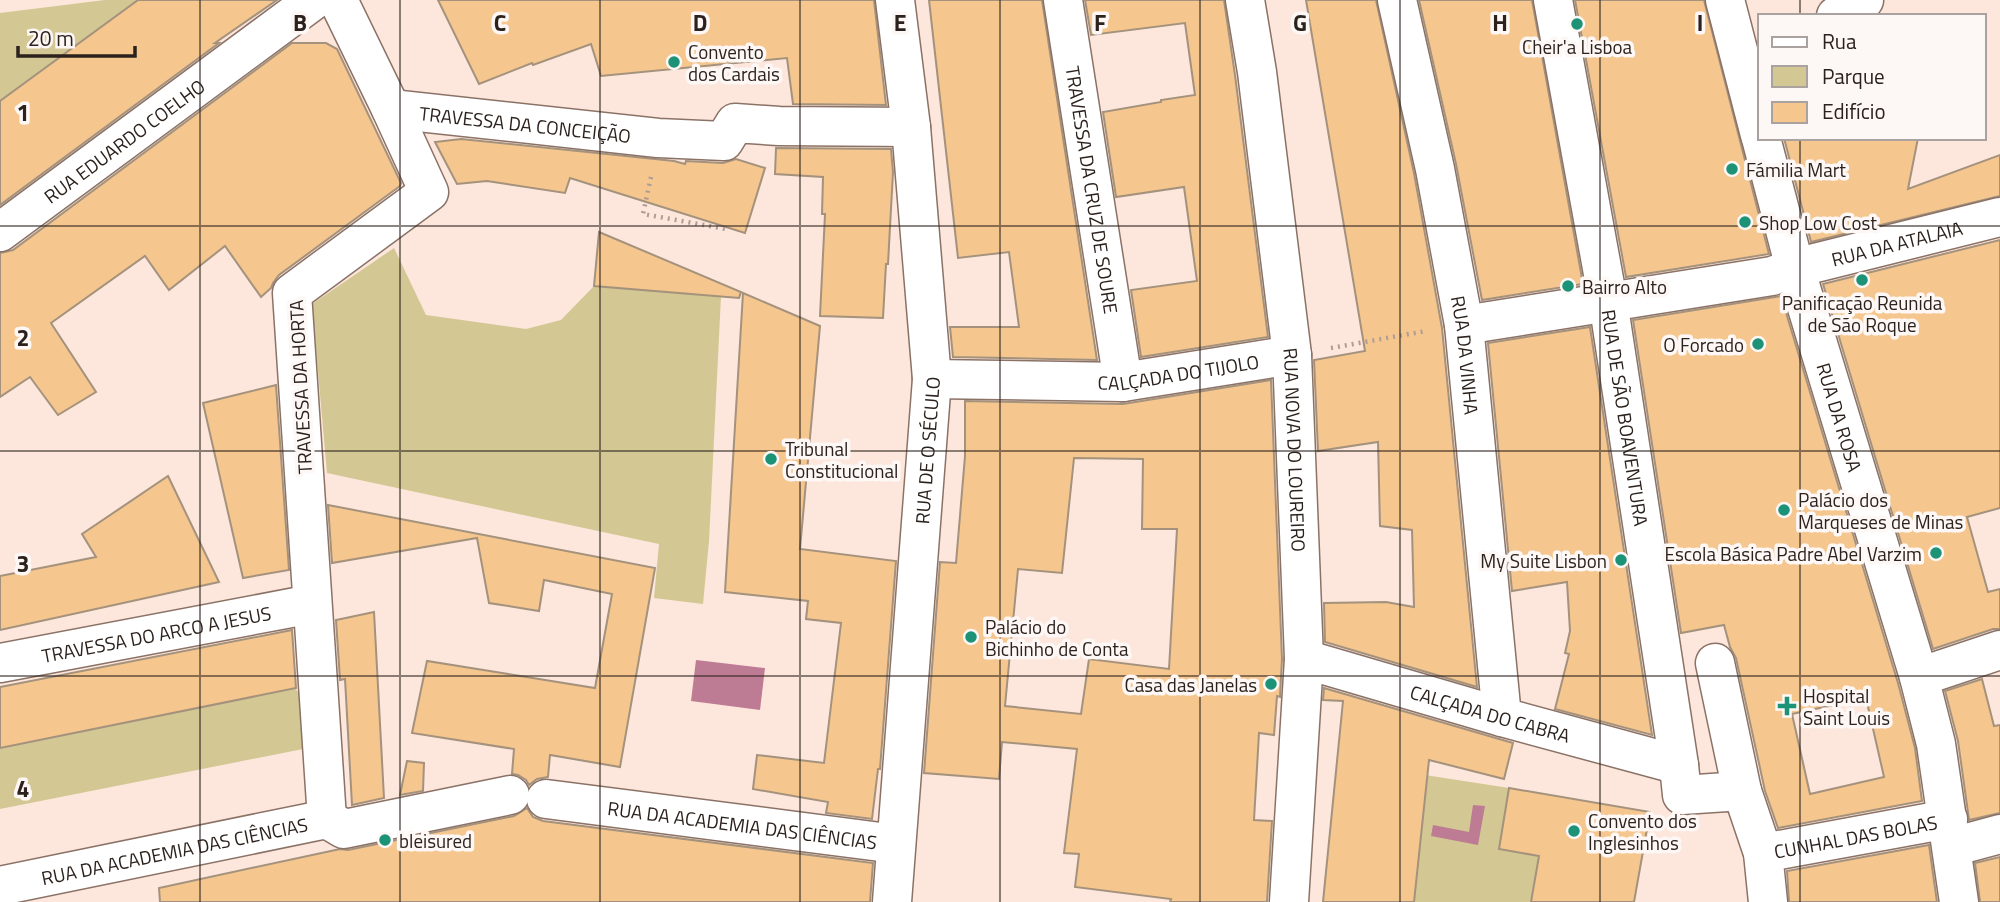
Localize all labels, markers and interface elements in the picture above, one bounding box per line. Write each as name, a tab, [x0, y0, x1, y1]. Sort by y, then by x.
text: B	[293, 5, 307, 40]
text: C	[494, 5, 506, 40]
text: D	[693, 5, 707, 40]
text: E	[894, 5, 906, 40]
text: F	[1094, 5, 1106, 40]
text: G	[1293, 5, 1307, 40]
text: H	[1492, 5, 1508, 40]
text: I	[1697, 5, 1703, 40]
scale bar	[18, 14, 135, 58]
legend	[1758, 14, 1986, 140]
marker: Cheir'a Lisboa	[1569, 16, 1585, 32]
text: 20 m	[28, 22, 74, 54]
text: Rua	[1822, 25, 1857, 57]
place label: Cheir'a Lisboa	[1522, 32, 1633, 61]
place label: Convento dos Cardais	[688, 37, 780, 88]
marker: Convento dos Cardais	[666, 54, 682, 70]
text: Parque	[1822, 60, 1885, 92]
street label: TRAVESSA DA CRUZ DE SOURE	[1059, 64, 1127, 316]
street label: RUA EDUARDO COELHO	[37, 71, 210, 210]
text: 1	[17, 95, 29, 130]
text: Edifício	[1822, 95, 1886, 127]
street label: TRAVESSA DA CONCEIÇÃO	[418, 98, 632, 149]
place label: Fámilia Mart	[1746, 155, 1846, 184]
marker: Fámilia Mart	[1724, 161, 1740, 177]
place label: Shop Low Cost	[1759, 208, 1877, 237]
street label: RUA DA ATALAIA	[1828, 212, 1965, 273]
marker: Shop Low Cost	[1737, 214, 1753, 230]
place label: Bairro Alto	[1582, 272, 1667, 301]
marker: Panificação Reunida de São Roque	[1854, 272, 1870, 288]
marker: Bairro Alto	[1560, 278, 1576, 294]
place label: Panificação Reunida de São Roque	[1782, 288, 1943, 339]
street label: RUA DA VINHA	[1444, 293, 1487, 416]
street label: TRAVESSA DA HORTA	[281, 299, 319, 475]
street label: RUA DE SÃO BOAVENTURA	[1595, 307, 1657, 528]
text: 2	[17, 320, 29, 355]
place label: O Forcado	[1663, 330, 1744, 359]
marker: O Forcado	[1750, 336, 1766, 352]
street label: CALÇADA DO TIJOLO	[1097, 346, 1261, 397]
street label: RUA NOVA DO LOUREIRO	[1277, 346, 1314, 552]
street label: RUA DA ROSA	[1810, 359, 1870, 475]
street label: RUA DE O SÉCULO	[906, 376, 947, 525]
place label: Tribunal Constitucional	[785, 434, 898, 485]
marker: Tribunal Constitucional	[763, 451, 779, 467]
place label: Palácio dos Marqueses de Minas	[1798, 485, 1964, 536]
marker: Palácio dos Marqueses de Minas	[1776, 502, 1792, 518]
place label: Escola Básica Padre Abel Varzim	[1664, 539, 1922, 568]
marker: Escola Básica Padre Abel Varzim	[1928, 545, 1944, 561]
text: 3	[17, 546, 29, 581]
place label: My Suite Lisbon	[1480, 546, 1607, 575]
marker: My Suite Lisbon	[1613, 552, 1629, 568]
street label: TRAVESSA DO ARCO A JESUS	[39, 598, 273, 669]
place label: Palácio do Bichinho de Conta	[985, 612, 1129, 663]
marker: Palácio do Bichinho de Conta	[963, 629, 979, 645]
place label: Casa das Janelas	[1124, 670, 1257, 699]
marker: Casa das Janelas	[1263, 676, 1279, 692]
street label: CALÇADA DO CABRA	[1407, 676, 1574, 749]
place label: Hospital Saint Louis	[1803, 681, 1890, 732]
marker: Hospital Saint Louis	[1777, 696, 1797, 716]
text: 4	[17, 771, 29, 806]
street label: RUA DA ACADEMIA DAS CIÊNCIAS	[606, 793, 879, 856]
place label: Convento dos Inglesinhos	[1588, 806, 1697, 857]
street label: CUNHAL DAS BOLAS	[1771, 807, 1939, 865]
street label: RUA DA ACADEMIA DAS CIÊNCIAS	[39, 809, 310, 892]
marker: Convento dos Inglesinhos	[1566, 823, 1582, 839]
place label: bleisured	[399, 826, 472, 855]
marker: bleisured	[377, 832, 393, 848]

